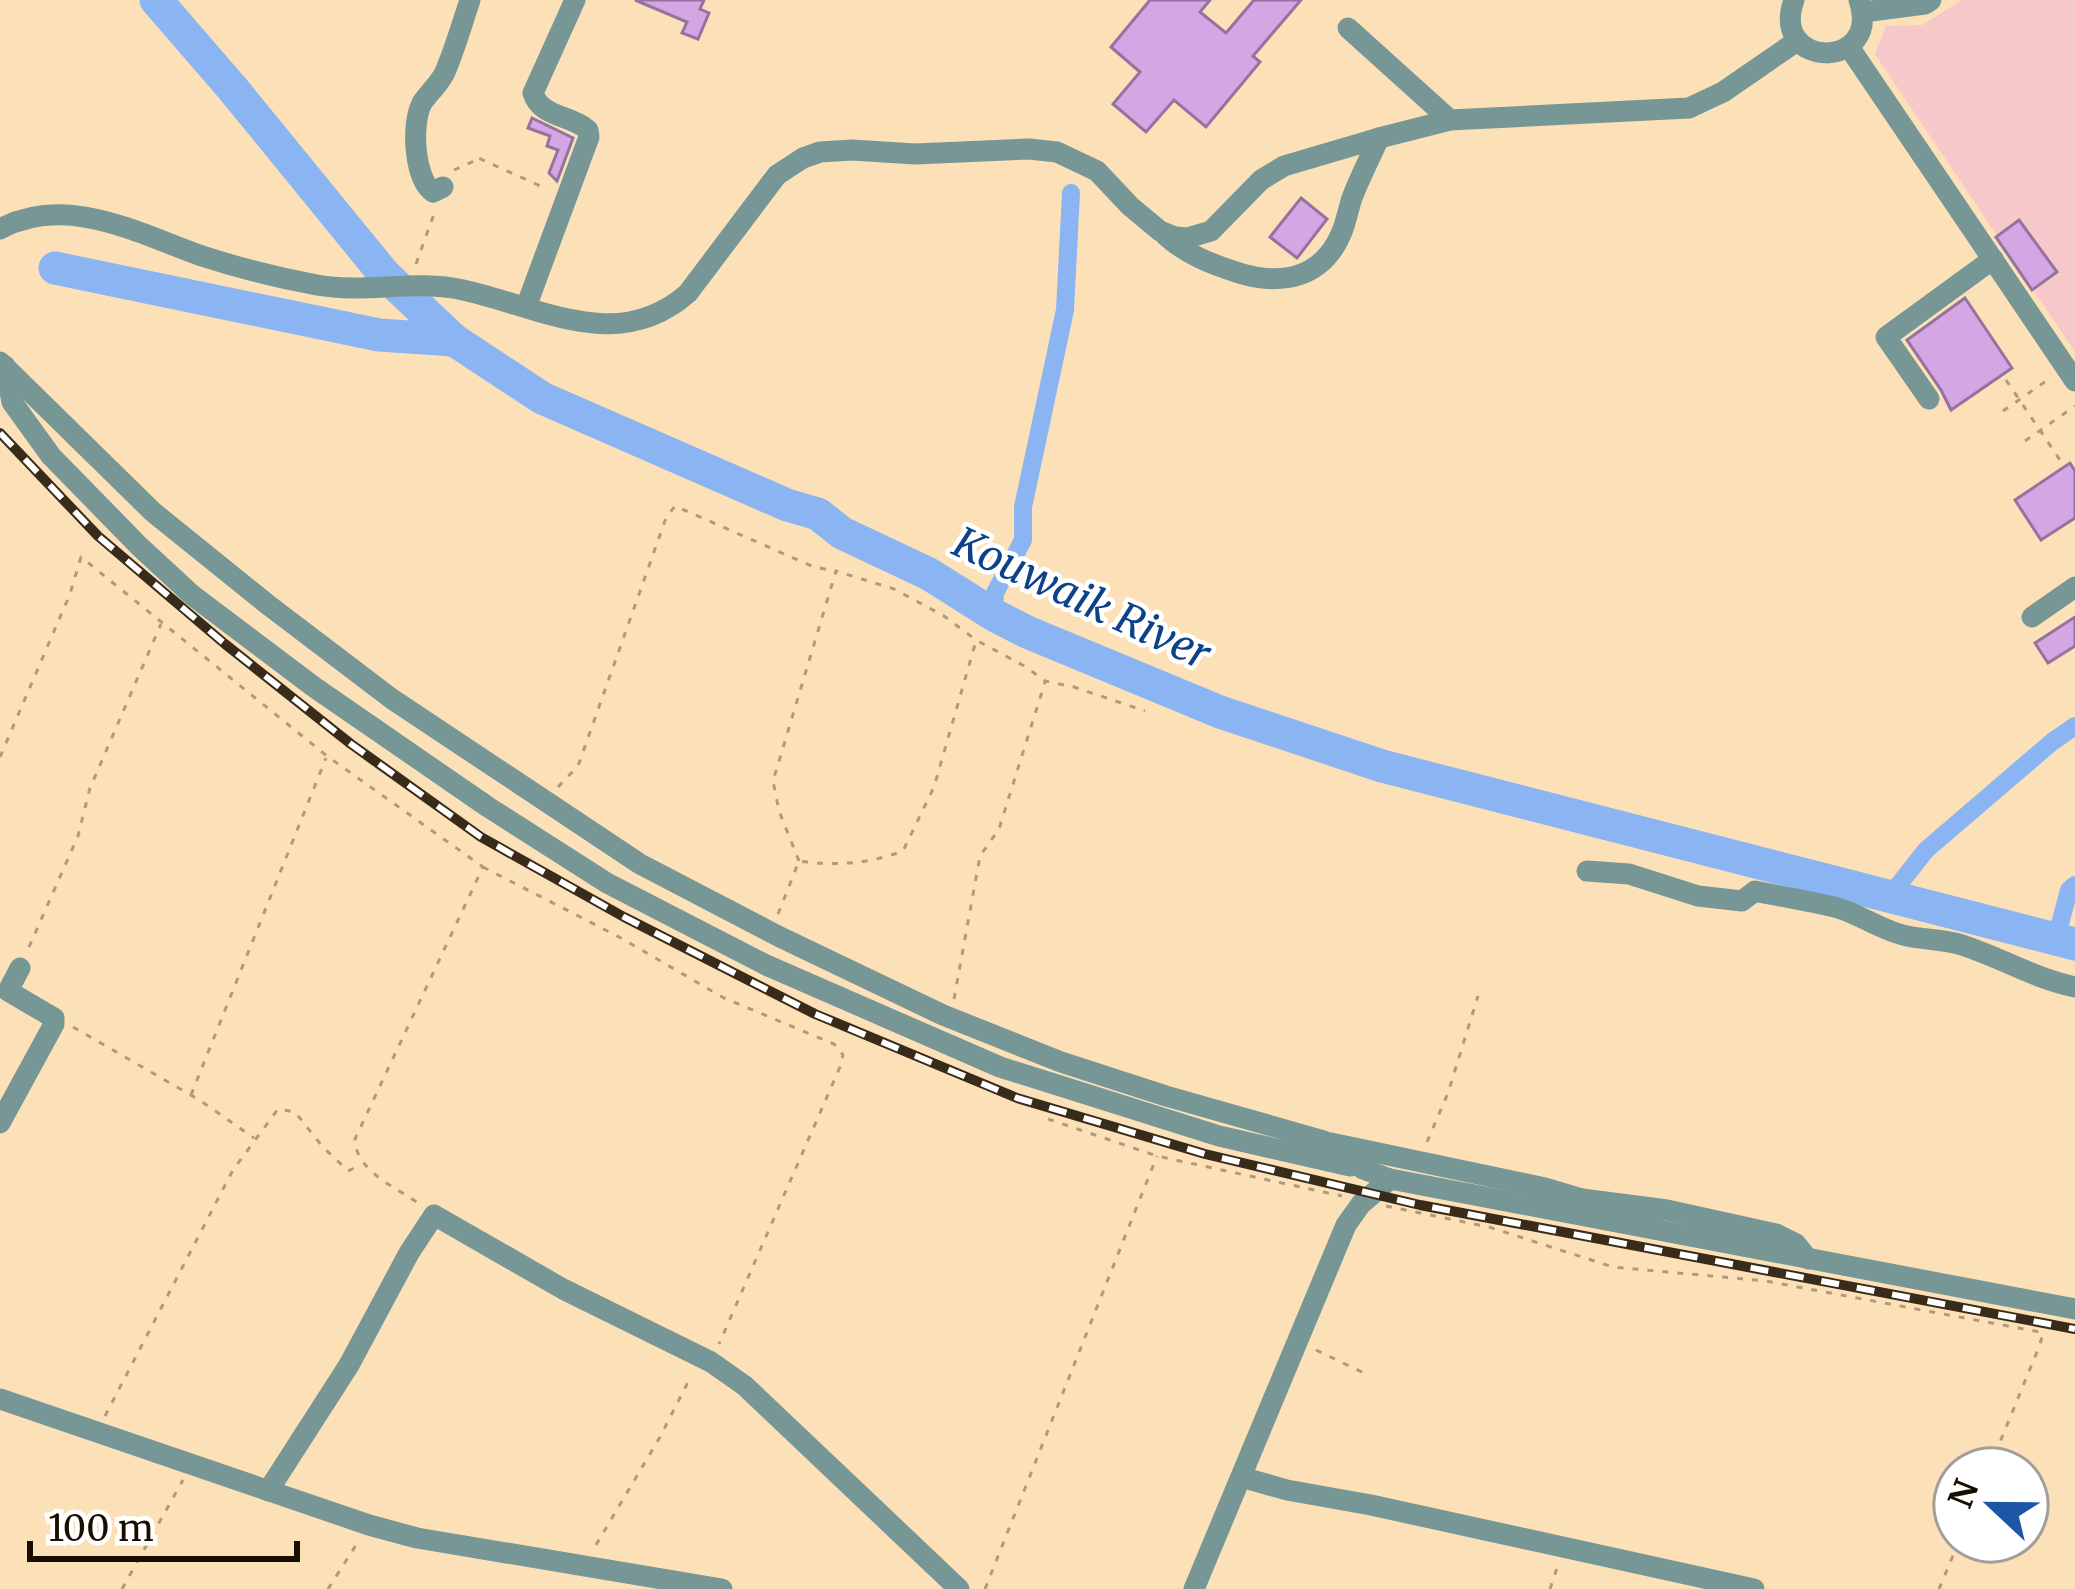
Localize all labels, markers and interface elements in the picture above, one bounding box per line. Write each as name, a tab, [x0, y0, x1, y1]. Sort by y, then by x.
water label: Kouwaik River	[944, 515, 1220, 681]
north arrow	[1931, 1445, 2051, 1565]
text: N	[1940, 1474, 1988, 1514]
scale bar	[30, 1487, 297, 1561]
text: 100 m	[48, 1506, 154, 1551]

